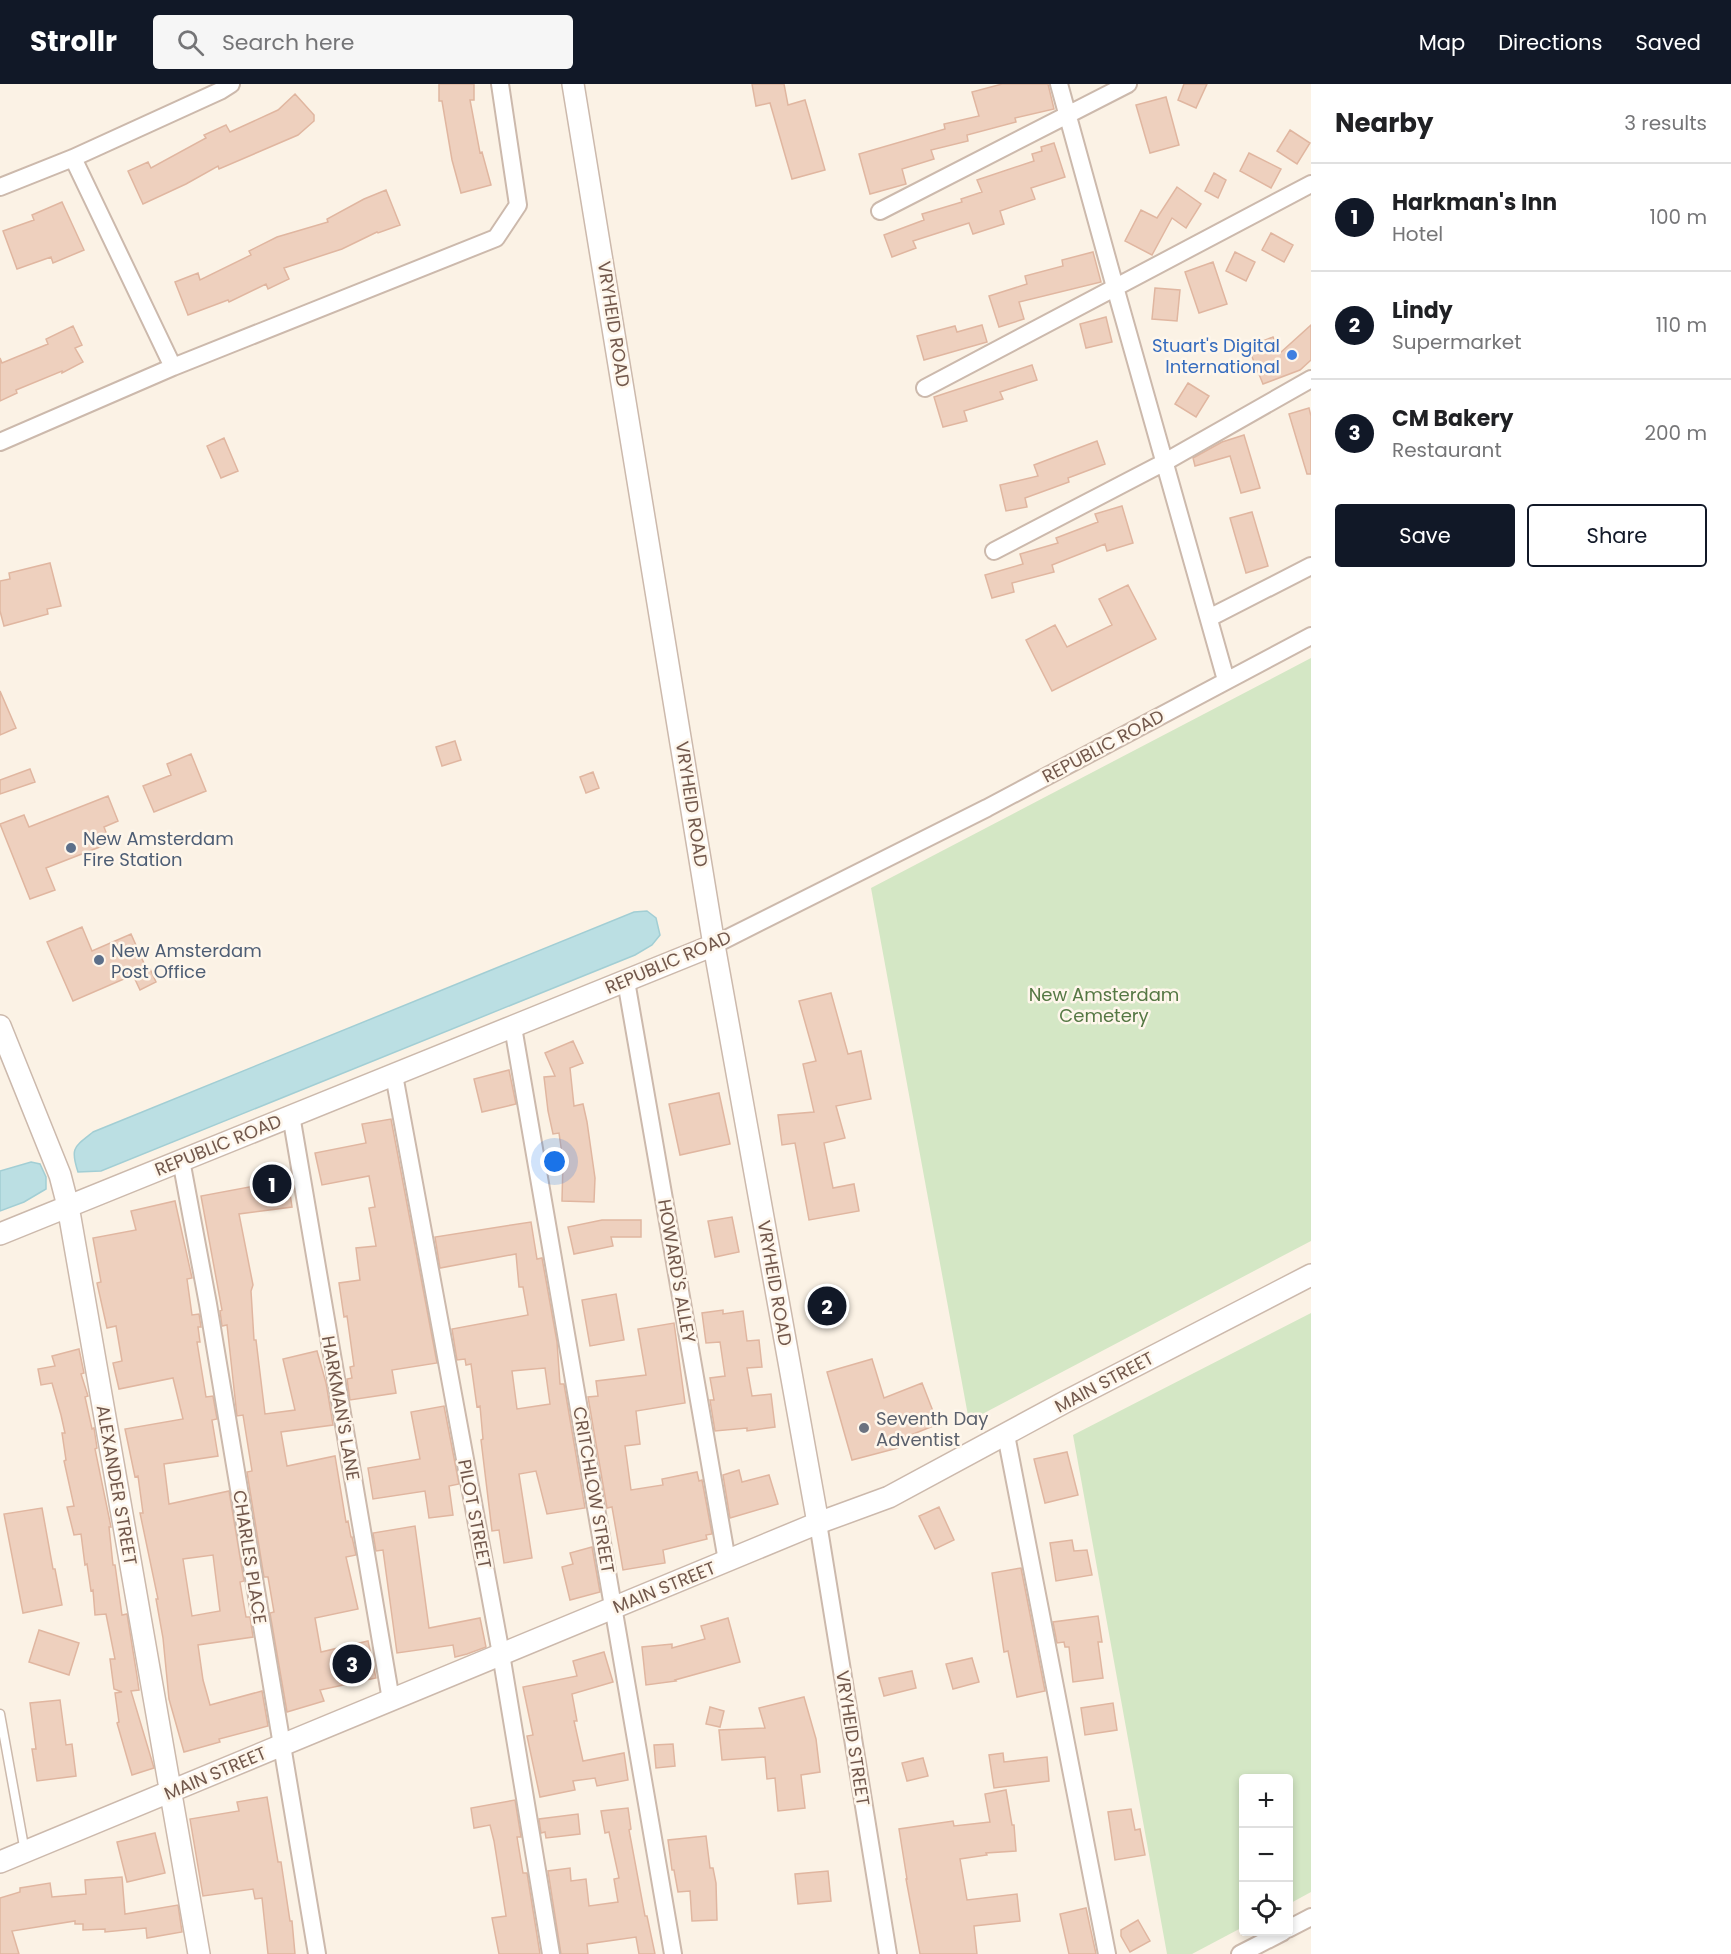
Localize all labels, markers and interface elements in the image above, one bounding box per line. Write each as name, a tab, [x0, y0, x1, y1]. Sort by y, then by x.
search box	[153, 15, 573, 69]
text: Strollr	[30, 22, 117, 61]
icon: search	[174, 26, 207, 59]
text: Search here	[222, 27, 354, 58]
text: Map	[1419, 28, 1465, 57]
text: Directions	[1498, 28, 1602, 57]
text: Saved	[1635, 28, 1701, 57]
text: Nearby	[1335, 105, 1433, 141]
text: 3 results	[1624, 109, 1707, 137]
text: Harkman's Inn	[1392, 187, 1557, 218]
text: 1	[1351, 203, 1358, 231]
text: 100 m	[1650, 203, 1707, 231]
text: Hotel	[1392, 220, 1443, 248]
street label: VRYHEID ROAD	[592, 259, 636, 389]
text: Lindy	[1392, 295, 1453, 326]
text: 2	[1349, 311, 1360, 339]
text: 110 m	[1656, 311, 1707, 339]
text: Supermarket	[1392, 328, 1521, 356]
place label: Stuart's Digital International	[1152, 333, 1280, 379]
marker: Stuart's Digital International	[1285, 348, 1299, 362]
text: CM Bakery	[1392, 403, 1514, 434]
text: 3	[1348, 419, 1361, 447]
text: 200 m	[1644, 419, 1707, 447]
text: Restaurant	[1392, 436, 1502, 464]
button: Save	[1335, 504, 1515, 567]
button: Share	[1527, 504, 1707, 567]
street label: REPUBLIC ROAD	[1038, 703, 1168, 789]
street label: VRYHEID ROAD	[670, 739, 714, 869]
place label: New Amsterdam Fire Station	[83, 826, 234, 872]
marker: New Amsterdam Fire Station	[64, 841, 78, 855]
street label: REPUBLIC ROAD	[601, 924, 735, 1000]
place label: New Amsterdam Post Office	[111, 938, 262, 984]
marker: New Amsterdam Post Office	[92, 953, 106, 967]
park label: New Amsterdam Cemetery	[1029, 982, 1179, 1028]
street label: REPUBLIC ROAD	[151, 1108, 285, 1182]
your location	[540, 1147, 569, 1176]
pin: 1	[252, 1162, 292, 1206]
street label: HOWARD'S ALLEY	[652, 1197, 702, 1345]
street label: VRYHEID ROAD	[752, 1218, 798, 1348]
pin: 2	[808, 1284, 846, 1328]
street label: HARKMAN'S LANE	[316, 1334, 366, 1482]
street label: MAIN STREET	[1050, 1345, 1158, 1419]
street label: ALEXANDER STREET	[91, 1403, 143, 1567]
street label: CRITCHLOW STREET	[567, 1405, 621, 1576]
place label: Seventh Day Adventist	[876, 1406, 988, 1452]
marker: Seventh Day Adventist	[857, 1421, 871, 1435]
street label: PILOT STREET	[452, 1457, 498, 1571]
street label: CHARLES PLACE	[227, 1488, 273, 1626]
street label: MAIN STREET	[609, 1555, 719, 1619]
pin: 3	[332, 1642, 372, 1686]
street label: VRYHEID STREET	[830, 1669, 876, 1808]
street label: MAIN STREET	[160, 1740, 270, 1806]
map controls	[1239, 1774, 1293, 1936]
button: +	[1239, 1774, 1293, 1828]
button: −	[1239, 1828, 1293, 1882]
button: locate	[1239, 1882, 1293, 1936]

